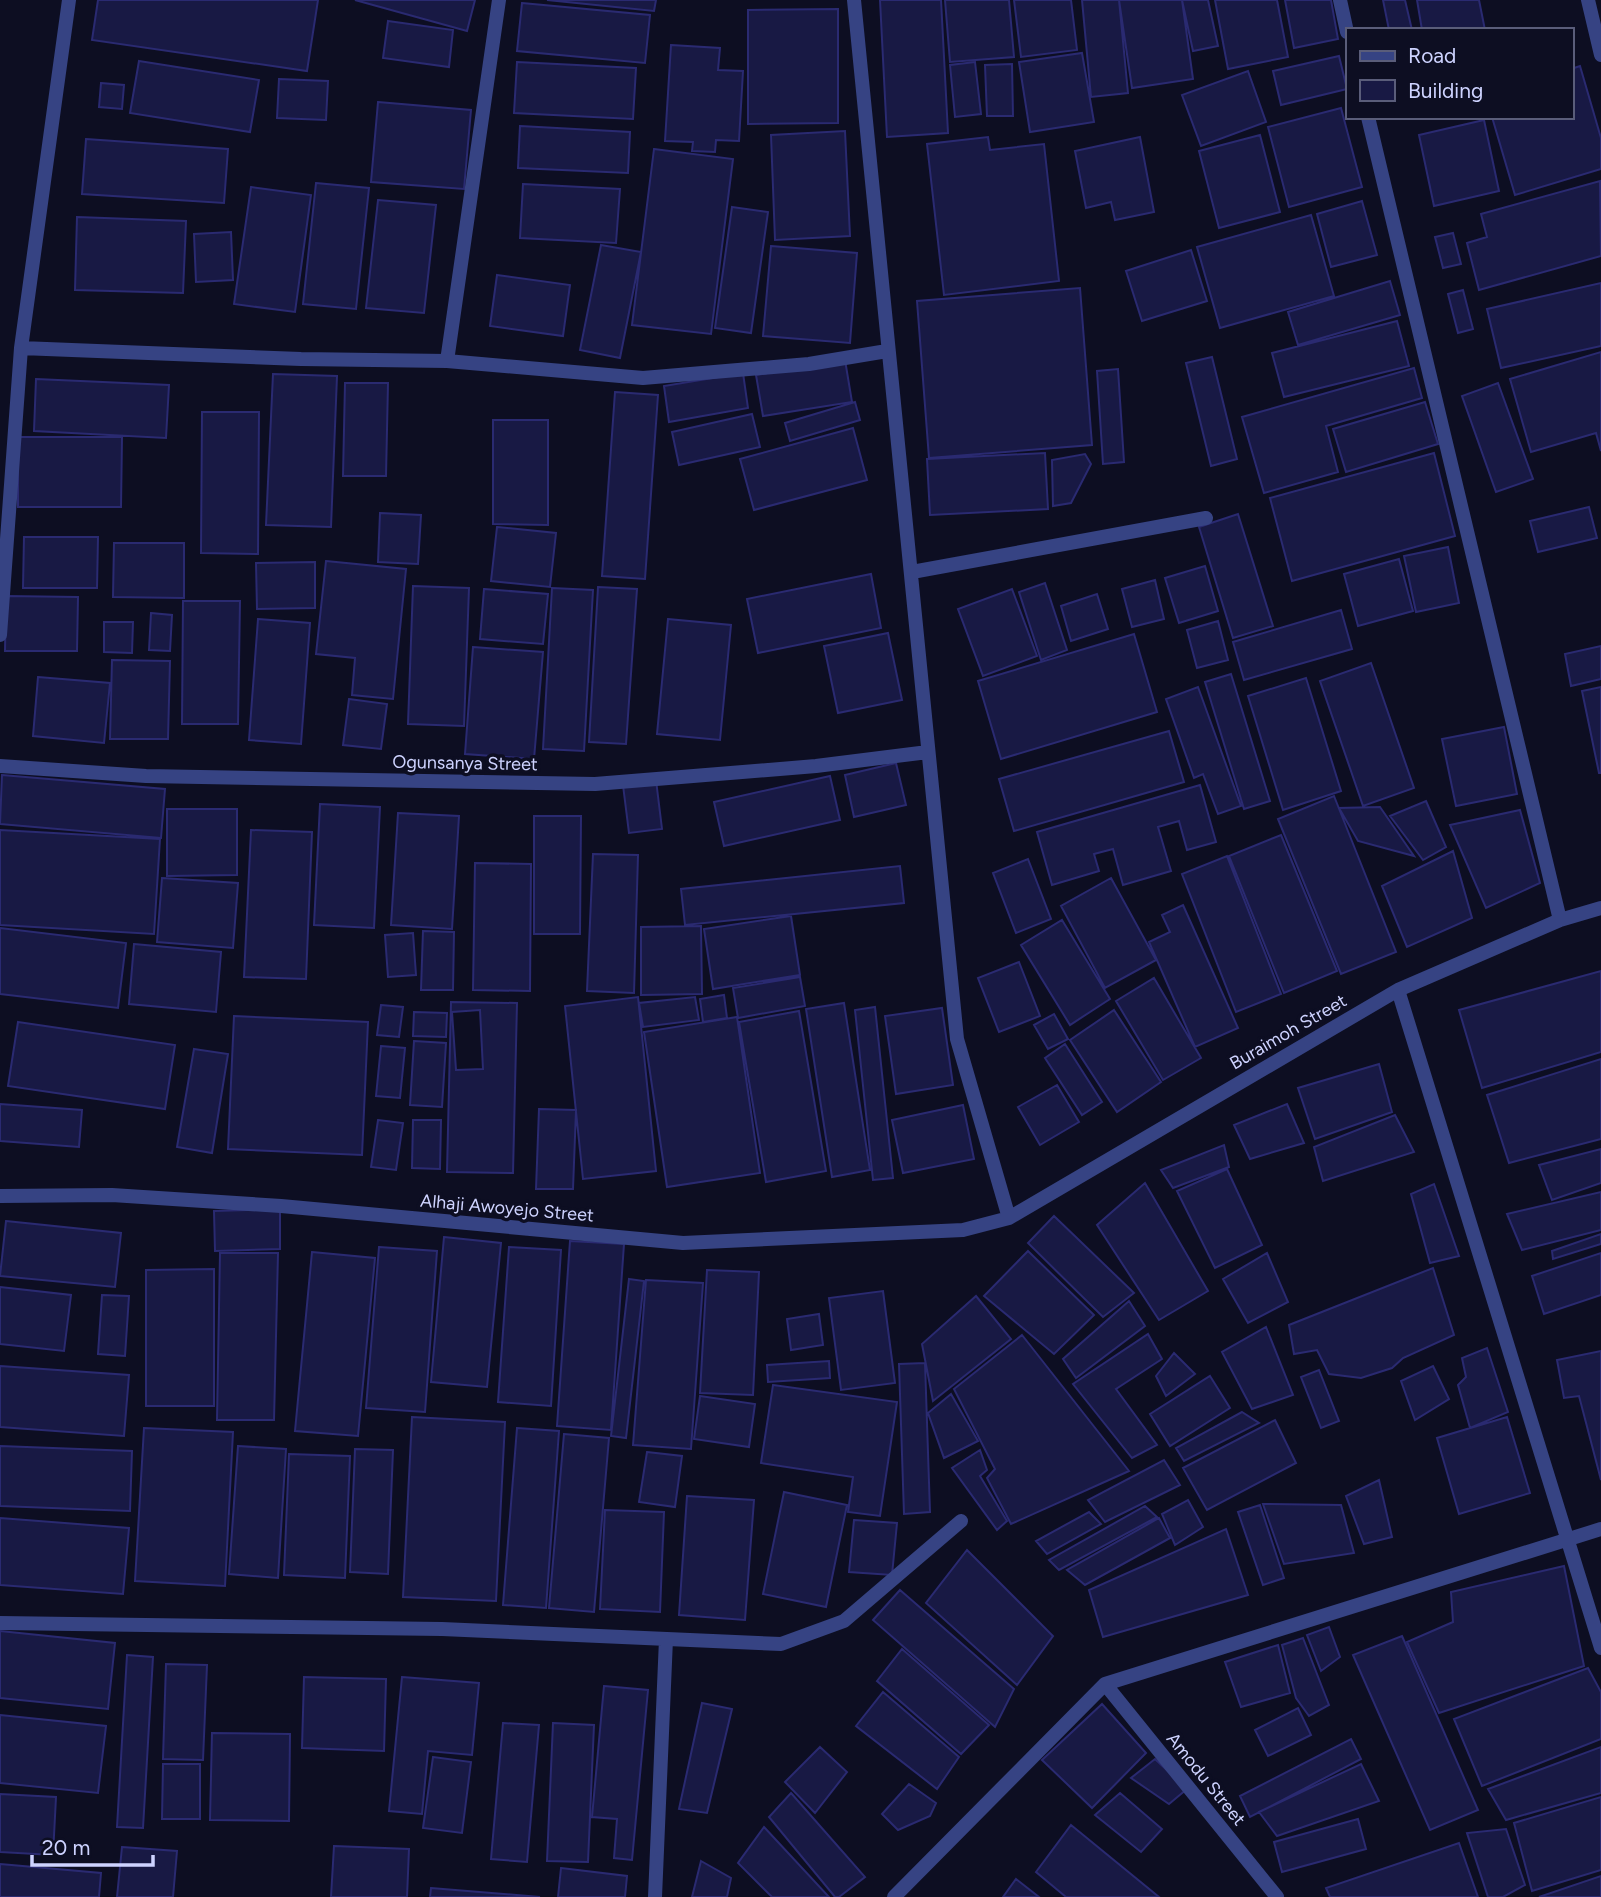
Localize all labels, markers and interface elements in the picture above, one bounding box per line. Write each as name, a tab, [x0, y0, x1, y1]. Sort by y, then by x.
legend	[1346, 28, 1573, 119]
text: Road	[1408, 43, 1456, 68]
text: Building	[1408, 78, 1483, 103]
street label: Ogunsanya Street	[392, 751, 538, 775]
street label: Buraimoh Street	[1226, 990, 1350, 1074]
street label: Alhaji Awoyejo Street	[419, 1189, 595, 1227]
street label: Amodu Street	[1162, 1728, 1250, 1830]
scale bar	[32, 1824, 152, 1868]
text: 20 m	[42, 1835, 90, 1860]

